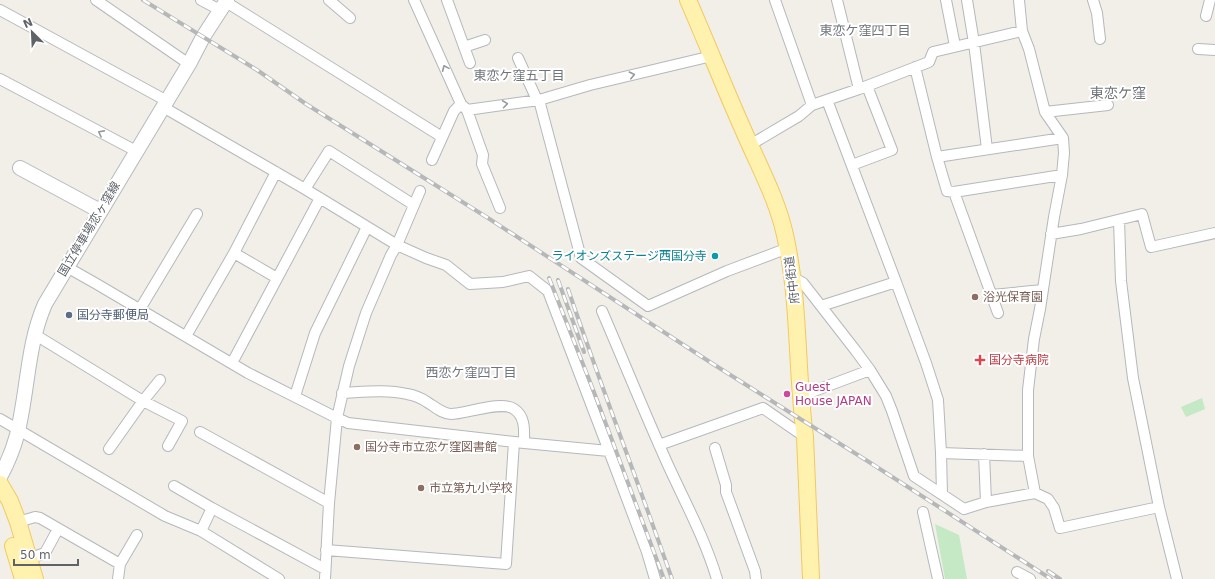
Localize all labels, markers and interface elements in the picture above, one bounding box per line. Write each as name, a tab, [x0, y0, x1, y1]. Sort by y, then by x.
north arrow	[12, 12, 52, 52]
text: N	[21, 16, 35, 31]
district label: 東恋ケ窪四丁目	[819, 23, 911, 38]
one-way arrow	[442, 65, 450, 72]
district label: 東恋ケ窪五丁目	[473, 68, 565, 83]
one-way arrow	[628, 71, 635, 80]
district label: 東恋ケ窪	[1090, 85, 1146, 101]
one-way arrow	[502, 100, 508, 109]
one-way arrow	[98, 130, 106, 138]
street label: 国立停車場恋ヶ窪線	[55, 179, 123, 279]
place label: ライオンズステージ西国分寺	[551, 249, 707, 263]
marker: ライオンズステージ西国分寺	[710, 251, 720, 261]
street label: 府中街道	[782, 255, 802, 305]
place label: 浴光保育園	[983, 290, 1043, 304]
marker: 浴光保育園	[970, 292, 980, 302]
place label: 国分寺郵便局	[77, 308, 149, 322]
marker: 国分寺郵便局	[64, 310, 74, 320]
place label: 国分寺病院	[989, 353, 1049, 367]
marker: 国分寺病院	[974, 354, 986, 366]
district label: 西恋ケ窪四丁目	[425, 365, 517, 380]
place label: Guest House JAPAN	[795, 380, 872, 408]
marker: Guest House JAPAN	[782, 389, 792, 399]
place label: 国分寺市立恋ケ窪図書館	[365, 440, 497, 454]
marker: 国分寺市立恋ケ窪図書館	[352, 442, 362, 452]
place label: 市立第九小学校	[429, 481, 513, 495]
marker: 市立第九小学校	[416, 483, 426, 493]
scale bar	[14, 541, 78, 567]
text: 50 m	[20, 548, 51, 562]

